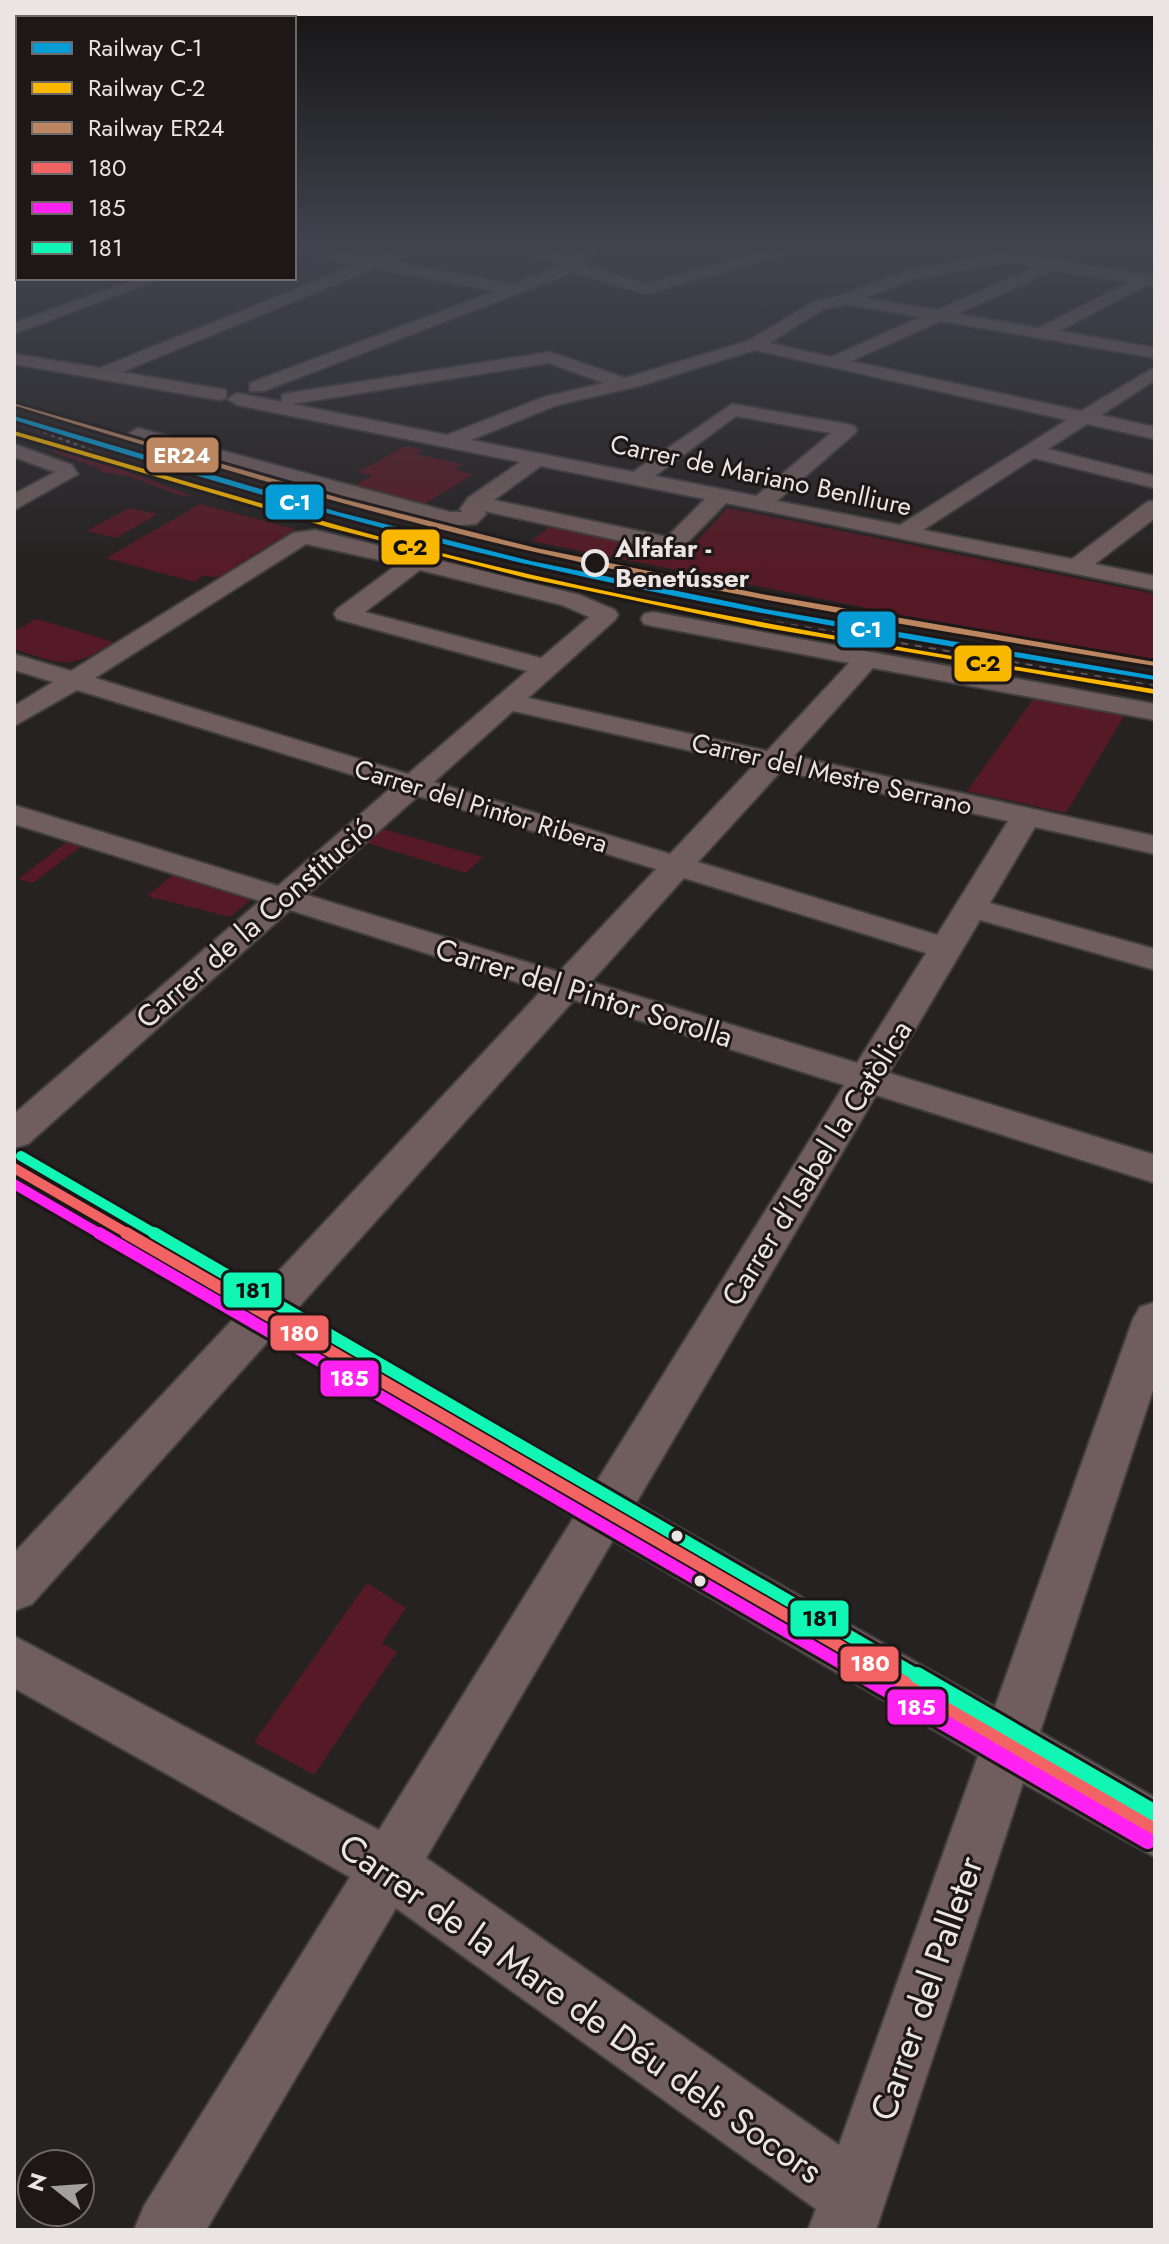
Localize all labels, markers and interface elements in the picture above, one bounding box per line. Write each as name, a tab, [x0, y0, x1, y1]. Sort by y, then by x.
legend	[16, 16, 296, 280]
text: Railway C-1	[88, 30, 203, 65]
text: Railway C-2	[88, 70, 205, 105]
text: Railway ER24	[88, 110, 225, 145]
text: 180	[88, 150, 126, 185]
text: 185	[88, 190, 125, 225]
text: 181	[88, 230, 123, 265]
street label: Carrer de Mariano Benlliure	[607, 424, 915, 526]
line badge: ER24	[145, 436, 220, 474]
text: ER24	[153, 439, 211, 471]
line badge: C-1	[264, 483, 325, 521]
text: C-1	[279, 486, 311, 518]
line badge: C-2	[380, 528, 441, 566]
place label: Alfafar - Benetússer	[614, 529, 750, 597]
text: C-2	[393, 531, 427, 563]
marker: Alfafar - Benetússer	[582, 550, 608, 576]
line badge: C-1	[836, 610, 897, 649]
text: C-1	[850, 613, 882, 645]
line badge: C-2	[953, 644, 1013, 683]
text: C-2	[966, 647, 1000, 679]
street label: Carrer del Mestre Serrano	[688, 723, 976, 825]
street label: Carrer del Pintor Ribera	[350, 749, 612, 863]
street label: Carrer de la Constitució	[126, 807, 383, 1038]
street label: Carrer del Pintor Sorolla	[430, 927, 738, 1058]
street label: Carrer d’Isabel la Catòlica	[711, 1011, 922, 1314]
line badge: 181	[222, 1271, 283, 1309]
text: 181	[235, 1274, 271, 1306]
line badge: 180	[269, 1314, 330, 1352]
text: 180	[279, 1317, 319, 1349]
line badge: 185	[319, 1359, 380, 1398]
text: 185	[329, 1362, 369, 1394]
unlabelled marker	[669, 1528, 685, 1544]
unlabelled marker	[692, 1573, 708, 1589]
line badge: 181	[789, 1599, 850, 1638]
text: 181	[802, 1602, 838, 1634]
line badge: 180	[839, 1645, 900, 1683]
text: 180	[850, 1647, 890, 1679]
line badge: 185	[886, 1688, 947, 1726]
text: 185	[896, 1691, 936, 1723]
street label: Carrer de la Mare de Déu dels Socors	[329, 1820, 833, 2196]
street label: Carrer del Palleter	[856, 1848, 996, 2127]
north arrow	[16, 2148, 96, 2228]
text: N	[19, 2169, 55, 2195]

